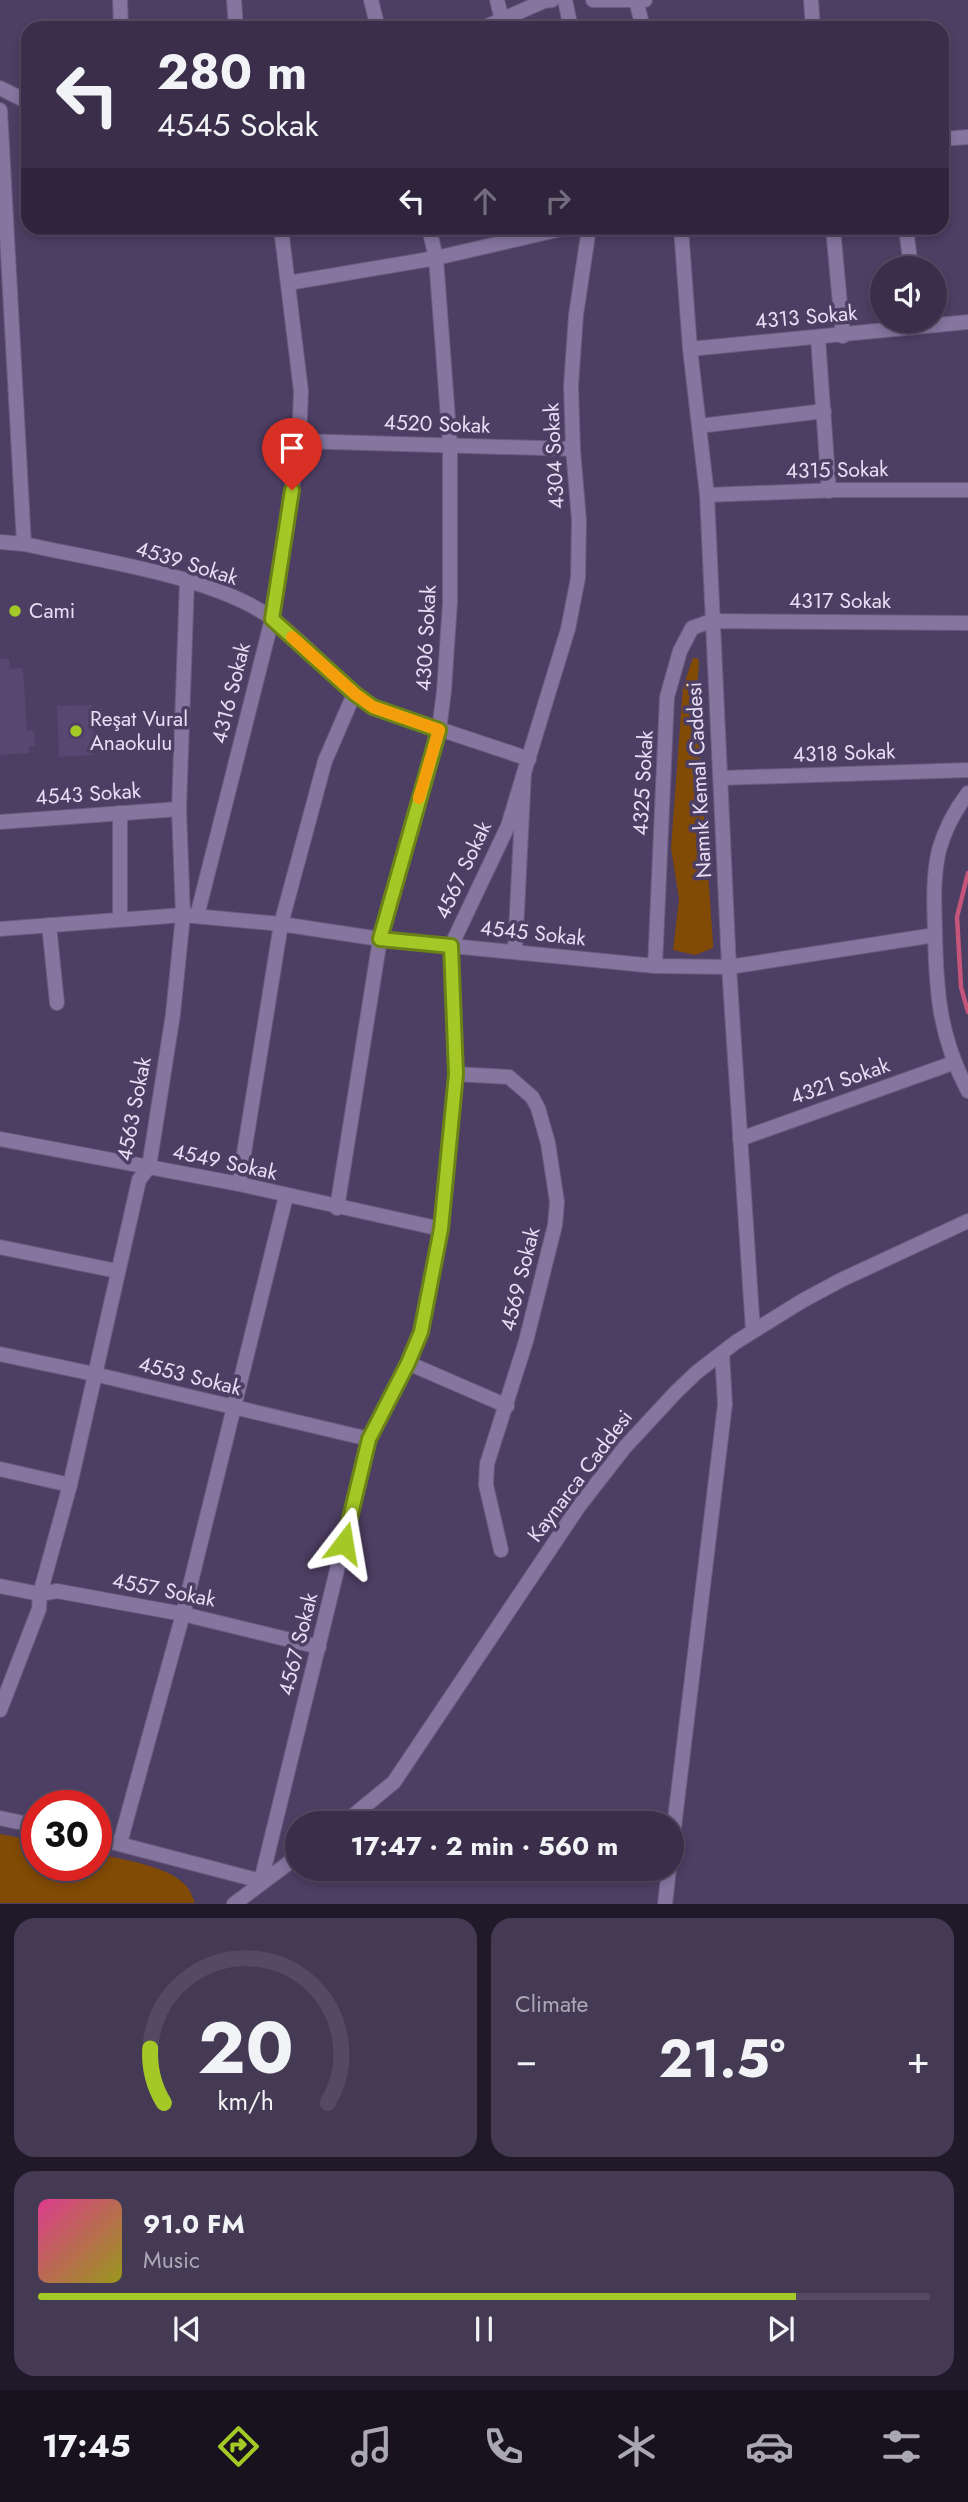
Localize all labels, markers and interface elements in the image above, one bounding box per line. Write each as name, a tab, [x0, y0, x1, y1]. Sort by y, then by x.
text: 280 m	[157, 37, 307, 107]
icon: left	[42, 49, 133, 140]
text: 4545 Sokak	[157, 102, 319, 148]
icon: left	[393, 182, 431, 220]
icon: ahead	[466, 182, 504, 220]
icon: right	[539, 182, 577, 220]
map controls	[870, 256, 947, 333]
button: sound	[870, 256, 947, 333]
street label: 4313 Sokak	[754, 298, 859, 336]
street label: 4304 Sokak	[536, 401, 572, 510]
street label: 4520 Sokak	[383, 407, 491, 441]
pin	[262, 418, 322, 490]
icon: arrive	[273, 429, 311, 467]
street label: 4315 Sokak	[785, 454, 889, 486]
street label: 4539 Sokak	[132, 533, 243, 593]
street label: 4306 Sokak	[408, 583, 444, 692]
street label: 4317 Sokak	[789, 586, 892, 616]
place label: Cami	[29, 596, 75, 626]
marker: Cami	[7, 603, 23, 619]
street label: 4316 Sokak	[204, 639, 258, 747]
street label: Namık Kemal Caddesi	[679, 681, 719, 879]
place label: Reşat Vural Anaokulu	[90, 704, 188, 758]
marker: Reşat Vural Anaokulu	[68, 723, 84, 739]
street label: 4325 Sokak	[625, 729, 661, 836]
street label: 4318 Sokak	[792, 736, 896, 770]
street label: 4543 Sokak	[34, 775, 142, 813]
street label: 4567 Sokak	[427, 815, 499, 924]
street label: 4545 Sokak	[479, 913, 588, 954]
street label: 4321 Sokak	[786, 1050, 894, 1112]
street label: 4563 Sokak	[109, 1054, 159, 1164]
street label: 4549 Sokak	[170, 1136, 281, 1188]
street label: 4569 Sokak	[493, 1223, 548, 1334]
street label: 4553 Sokak	[135, 1349, 245, 1403]
street label: Kaynarca Caddesi	[520, 1404, 640, 1548]
position arrow	[307, 1506, 381, 1580]
street label: 4557 Sokak	[110, 1565, 219, 1615]
street label: 4567 Sokak	[271, 1589, 325, 1699]
speed limit sign: 30	[21, 1790, 112, 1881]
text: 17:47 · 2 min · 560 m	[351, 1827, 618, 1865]
text: Climate	[515, 1987, 588, 2021]
text: 20	[198, 1996, 293, 2101]
text: 21.5°	[659, 2021, 785, 2097]
text: −	[515, 2032, 537, 2087]
text: +	[907, 2032, 930, 2087]
text: km/h	[217, 2083, 274, 2119]
text: 91.0 FM	[143, 2205, 245, 2243]
text: Music	[143, 2243, 200, 2277]
icon: previous	[168, 2310, 206, 2348]
icon: pause	[465, 2310, 503, 2348]
icon: next	[762, 2310, 800, 2348]
icon: directions	[214, 2422, 263, 2471]
icon: music	[347, 2422, 396, 2471]
icon: phone	[479, 2422, 528, 2471]
icon: climate	[612, 2422, 661, 2471]
icon: car	[745, 2422, 794, 2471]
icon: filters	[877, 2422, 926, 2471]
text: 17:45	[42, 2423, 131, 2469]

